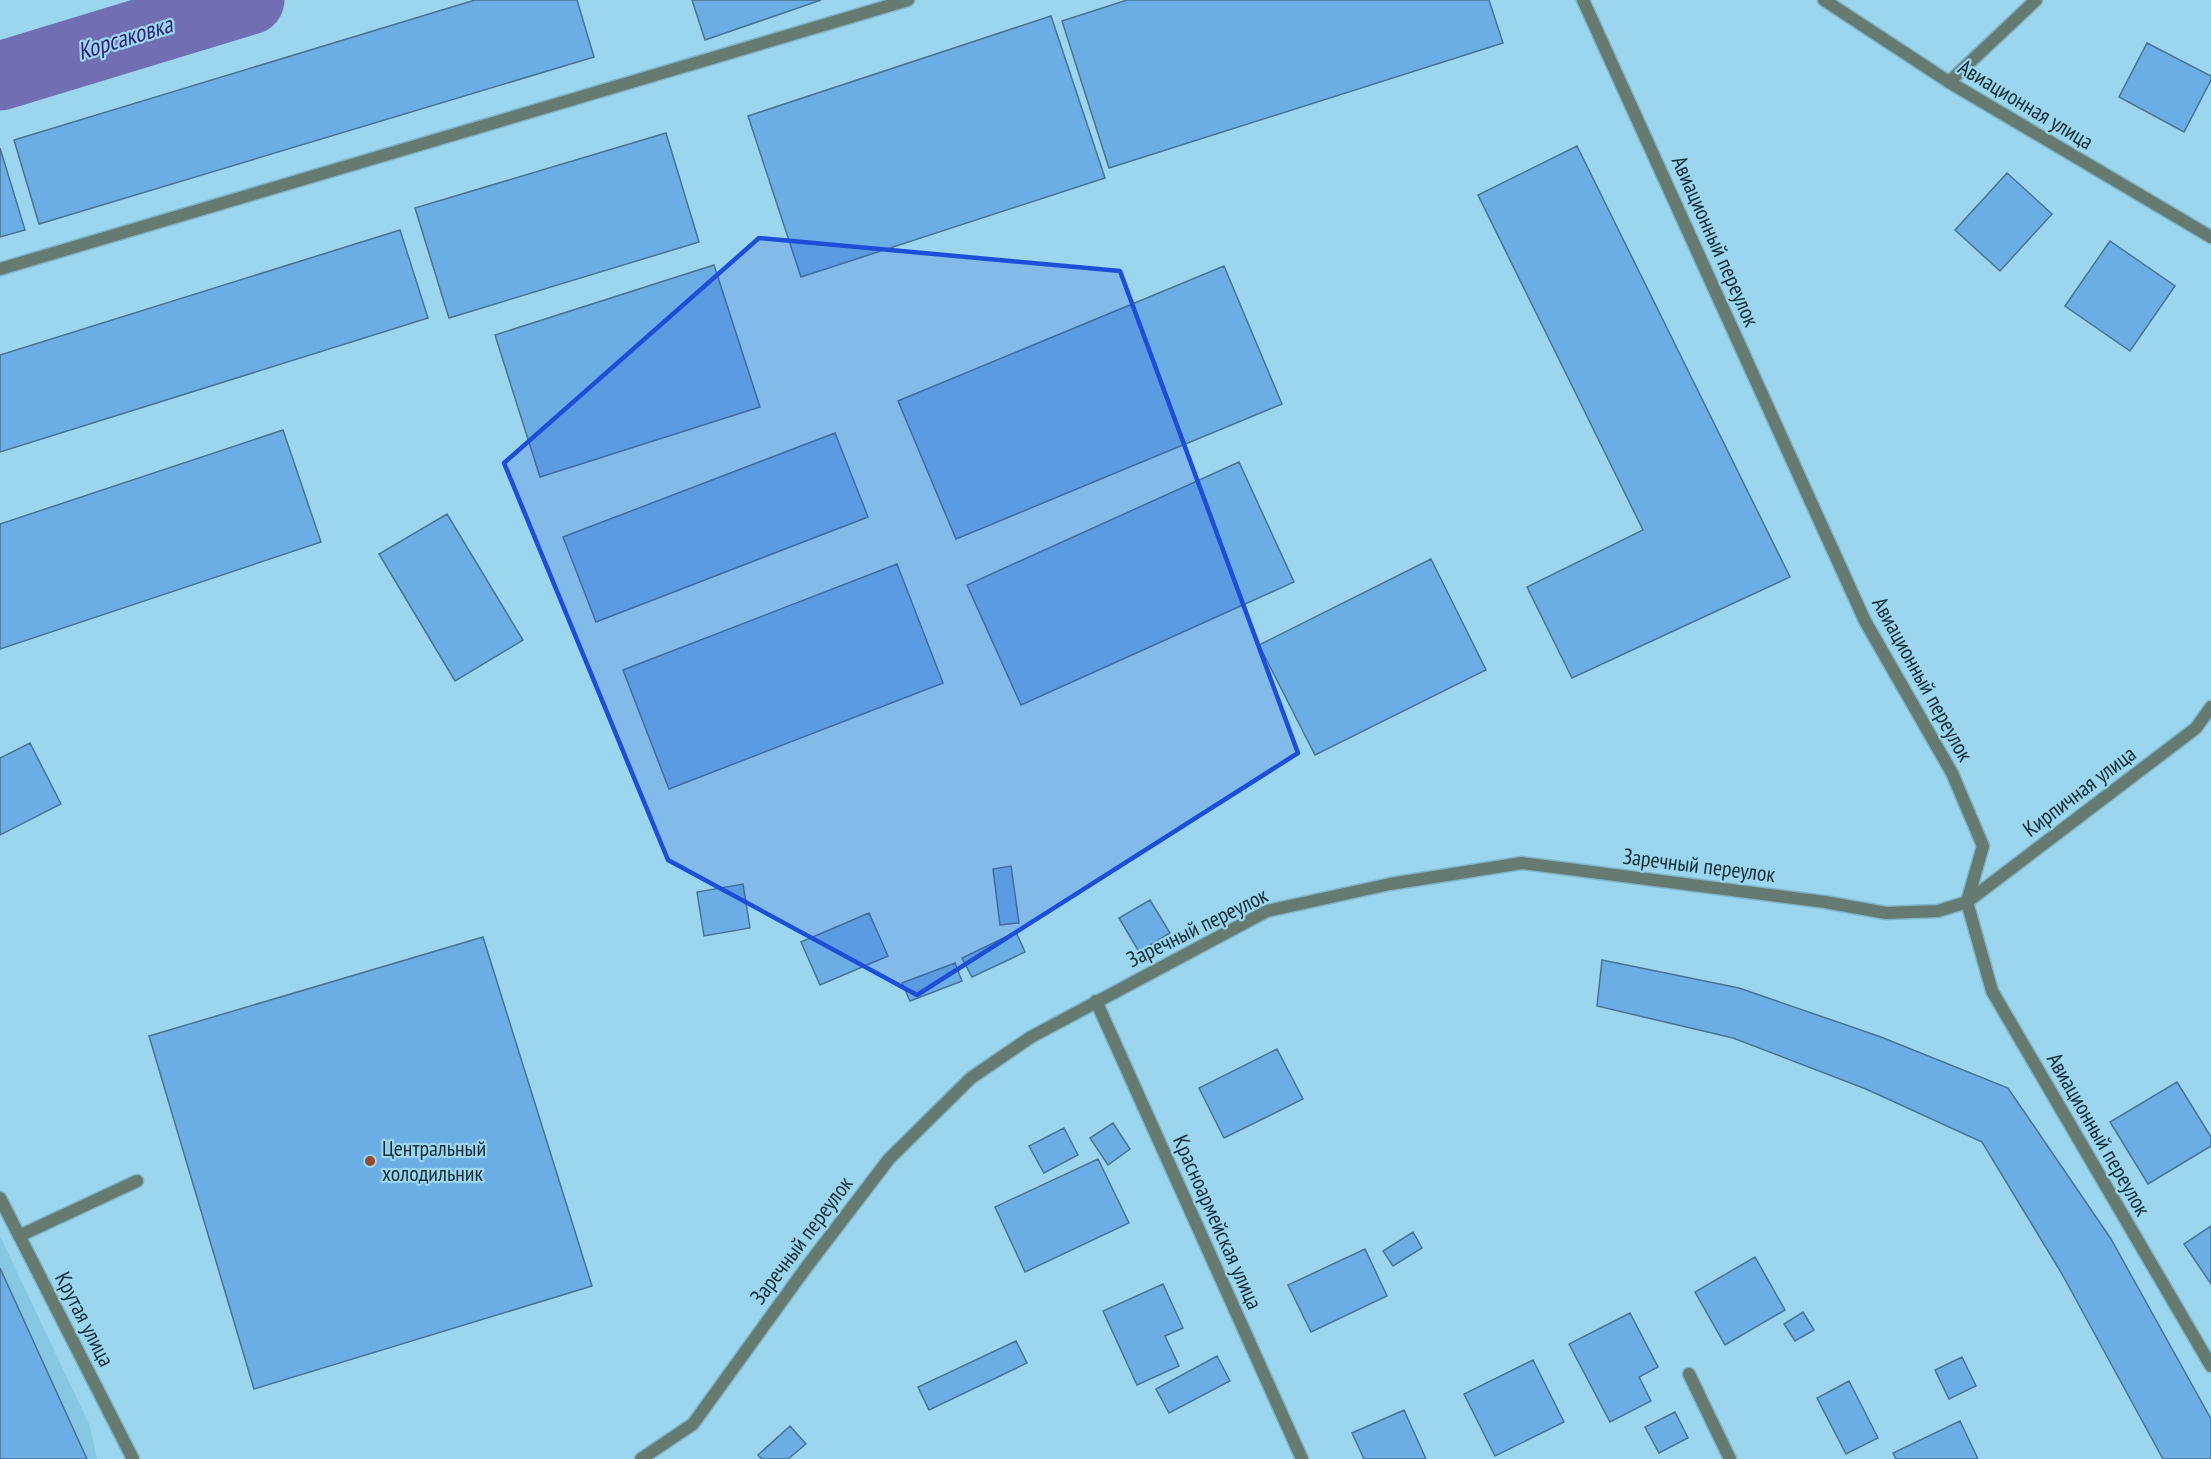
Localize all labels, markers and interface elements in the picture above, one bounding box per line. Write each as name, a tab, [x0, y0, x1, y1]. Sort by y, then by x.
water label: Корсаковка	[74, 8, 177, 67]
street label: Авиационная улица	[1953, 53, 2099, 155]
street label: Авиационный переулок	[1666, 151, 1766, 331]
street label: Авиационный переулок	[1866, 592, 1980, 767]
street label: Кирпичная улица	[2017, 739, 2141, 843]
street label: Заречный переулок	[1621, 842, 1777, 888]
street label: Заречный переулок	[1122, 881, 1272, 973]
street label: Авиационный переулок	[2041, 1047, 2157, 1221]
street label: Красноармейская улица	[1167, 1130, 1269, 1314]
place label: Центральный холодильник	[382, 1134, 486, 1187]
marker: Центральный холодильник	[363, 1154, 377, 1168]
street label: Заречный переулок	[744, 1170, 859, 1310]
street label: Крутая улица	[49, 1267, 121, 1371]

